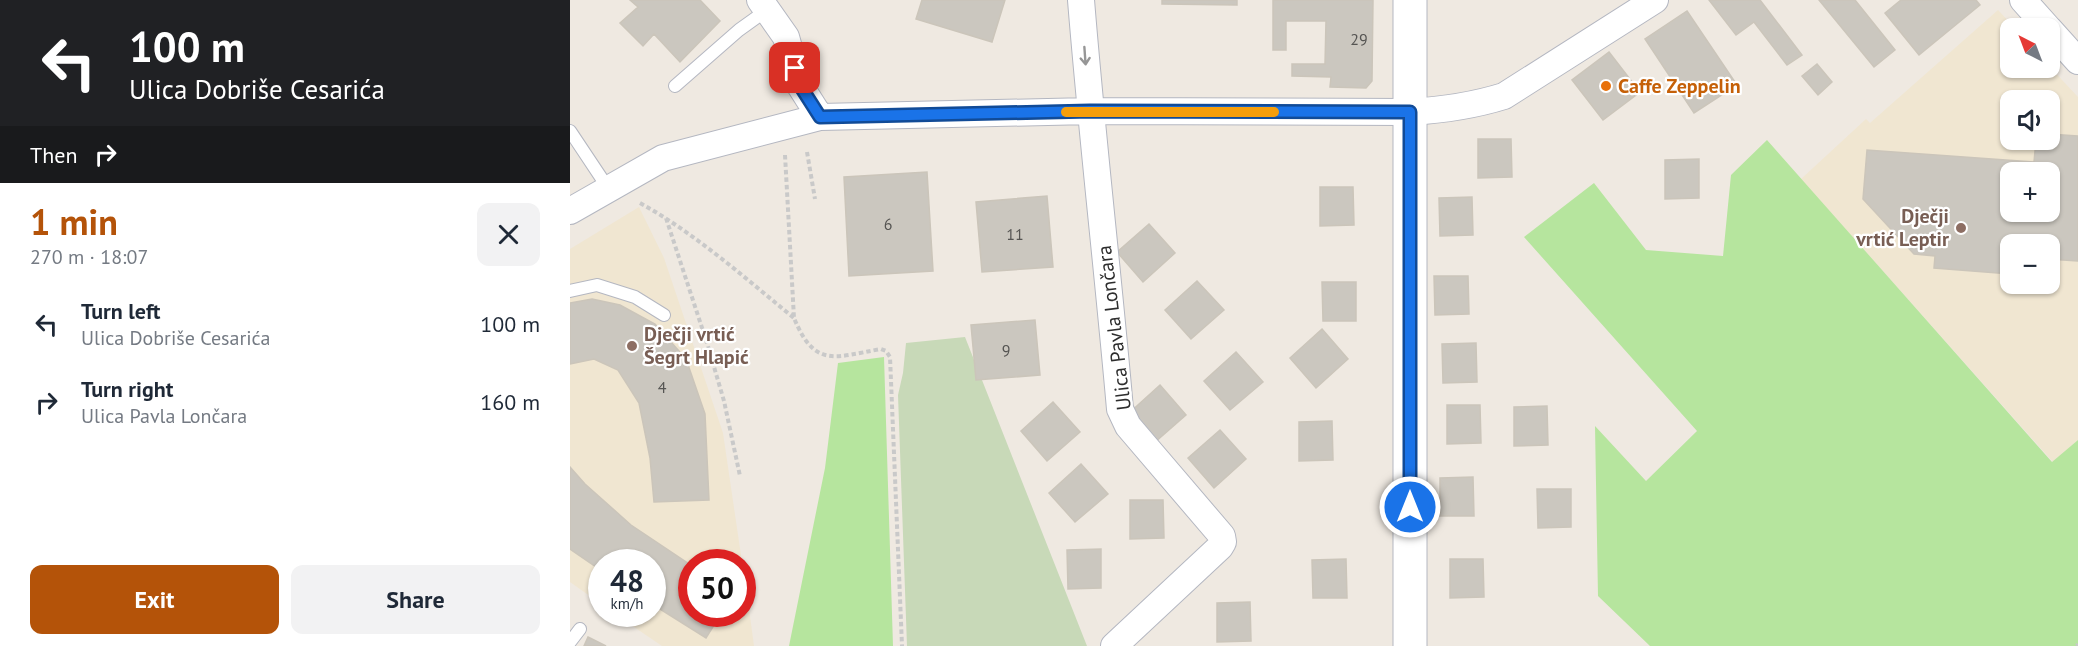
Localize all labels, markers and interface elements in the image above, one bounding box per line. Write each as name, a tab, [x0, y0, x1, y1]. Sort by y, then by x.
north arrow	[2000, 18, 2060, 78]
map controls	[2000, 18, 2060, 294]
text: 100 m	[129, 19, 245, 74]
icon: left	[30, 24, 108, 102]
house number: 29	[1350, 29, 1368, 49]
pin	[769, 42, 820, 93]
one-way arrow	[1080, 45, 1091, 65]
icon: arrive	[778, 51, 811, 84]
text: Ulica Dobriše Cesarića	[129, 72, 385, 106]
place label: Caffe Zeppelin	[1618, 73, 1741, 99]
marker: Caffe Zeppelin	[1599, 79, 1613, 93]
button: sound	[2000, 90, 2060, 150]
icon: right	[89, 138, 122, 171]
text: Then	[30, 141, 77, 169]
button: +	[2000, 162, 2060, 222]
text: 1 min	[30, 198, 118, 245]
button: close	[477, 203, 540, 266]
place label: Dječji vrtić Leptir	[1855, 203, 1949, 252]
house number: 6	[884, 214, 892, 234]
marker: Dječji vrtić Leptir	[1954, 221, 1968, 235]
house number: 11	[1006, 224, 1024, 244]
button: −	[2000, 234, 2060, 294]
text: 270 m · 18:07	[30, 244, 148, 270]
street label: Ulica Pavla Lončara	[1091, 244, 1137, 412]
text: Turn left	[81, 297, 161, 325]
icon: left	[30, 308, 63, 341]
text: 100 m	[480, 310, 540, 338]
place label: Dječji vrtić Šegrt Hlapić	[644, 321, 749, 370]
text: Ulica Dobriše Cesarića	[81, 325, 271, 351]
marker: Dječji vrtić Šegrt Hlapić	[625, 339, 639, 353]
house number: 9	[1002, 340, 1010, 360]
text: Turn right	[81, 375, 173, 403]
house number: 4	[658, 377, 667, 397]
icon: right	[30, 386, 63, 419]
text: 160 m	[480, 388, 540, 416]
text: Ulica Pavla Lončara	[81, 403, 247, 429]
position arrow	[1378, 475, 1442, 539]
speed limit sign: 50	[678, 549, 756, 627]
text: 48	[610, 561, 644, 600]
button: Exit	[30, 565, 279, 634]
button: Share	[291, 565, 540, 634]
text: km/h	[611, 594, 643, 613]

